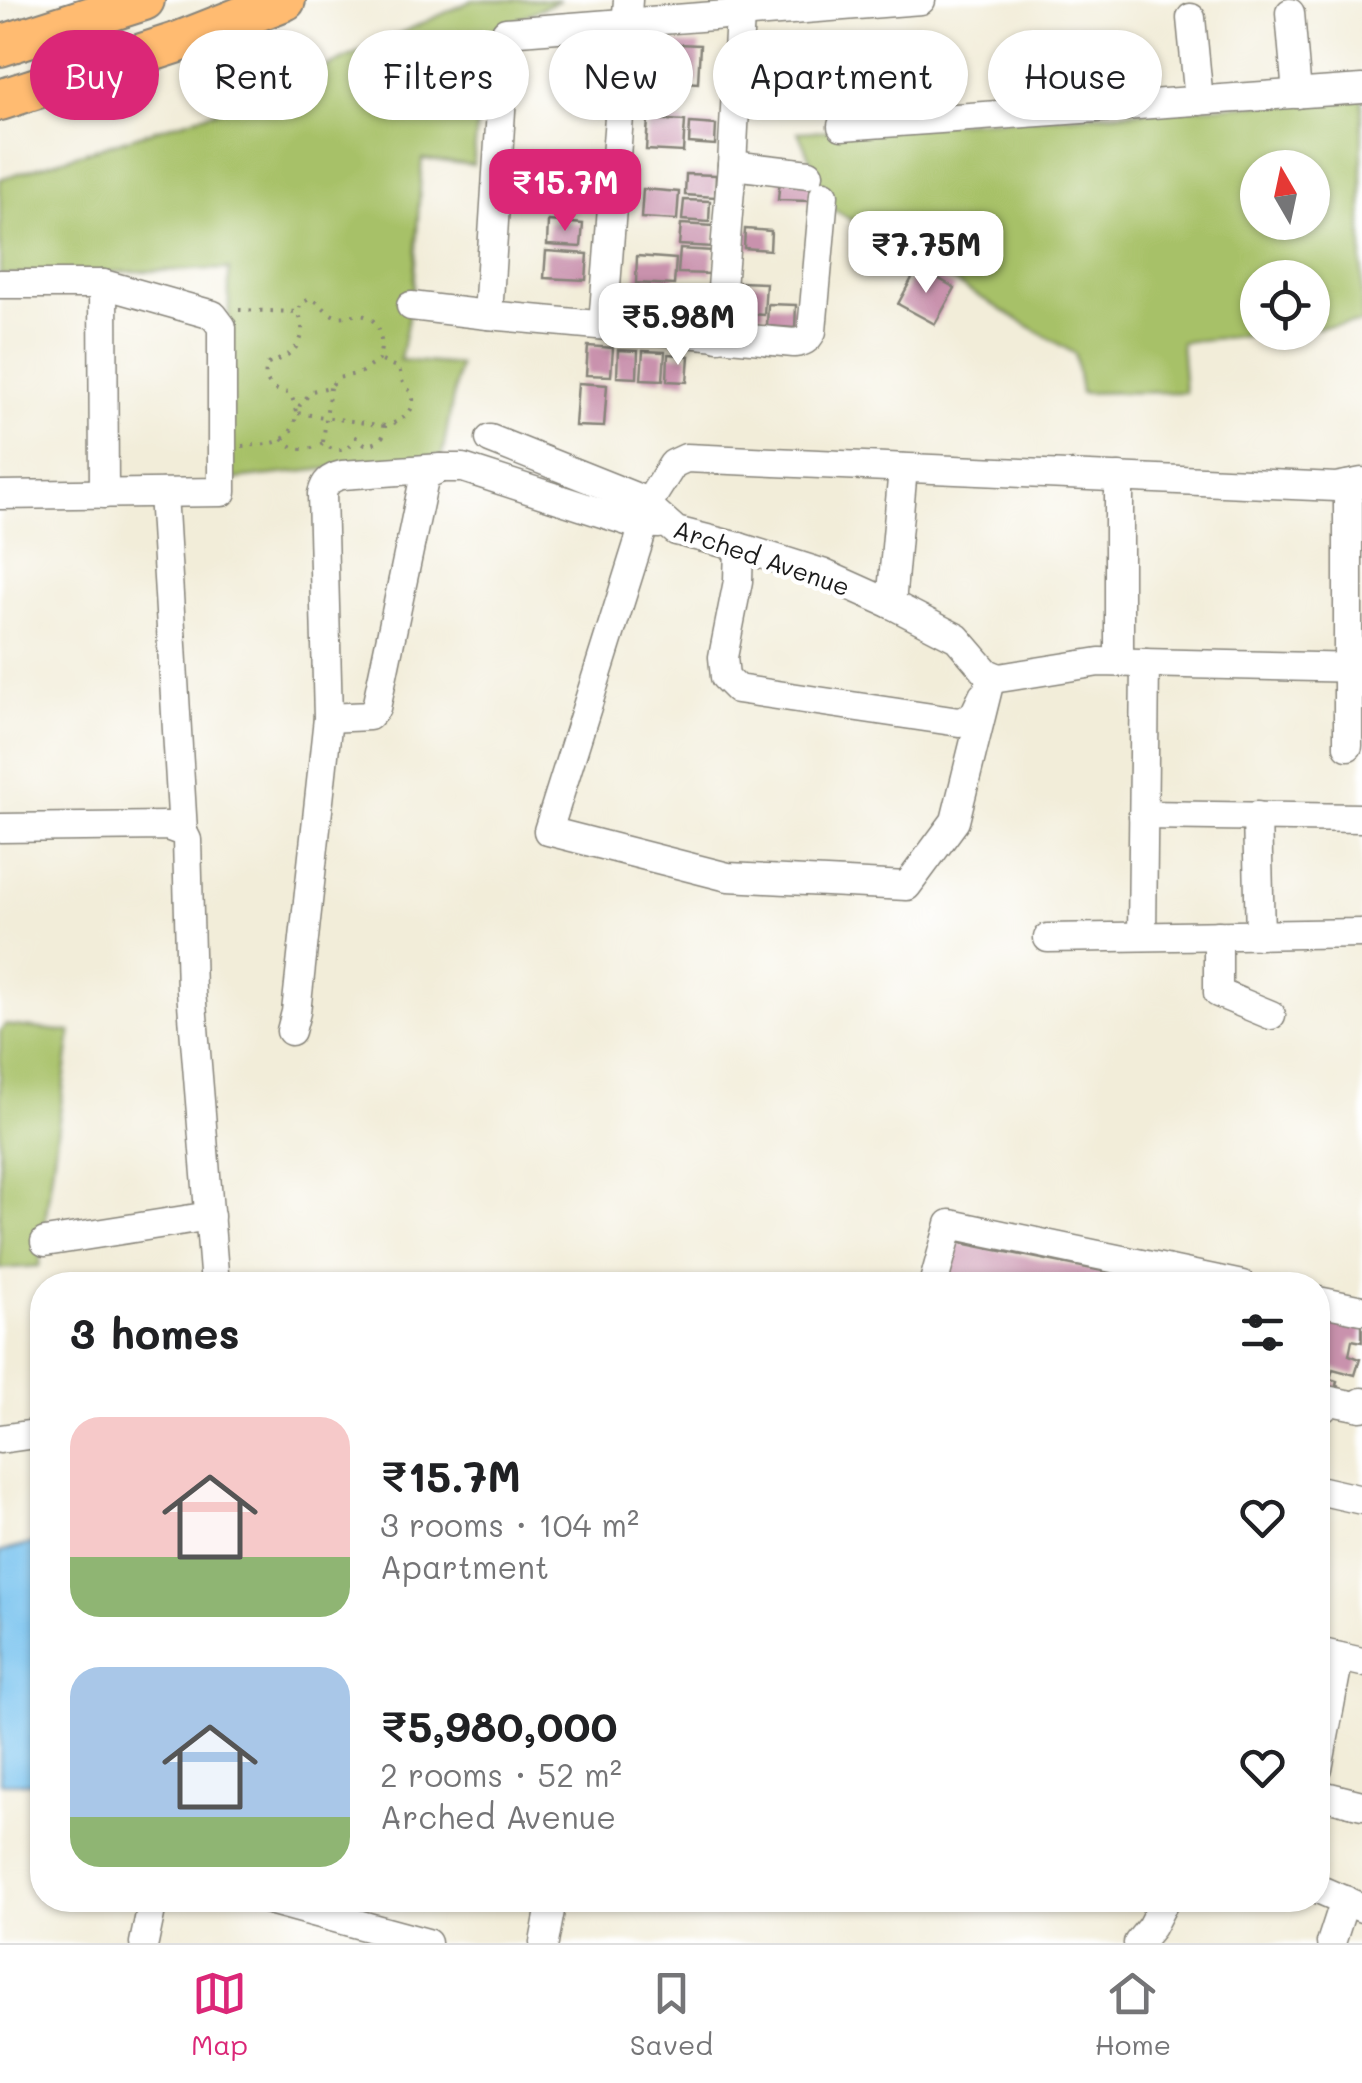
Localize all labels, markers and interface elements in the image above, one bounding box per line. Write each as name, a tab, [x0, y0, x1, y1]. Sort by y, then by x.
chip: Buy	[30, 30, 159, 120]
chip: Rent	[179, 30, 328, 120]
chip: Filters	[348, 30, 529, 120]
chip: New	[549, 30, 693, 120]
chip: Apartment	[713, 30, 968, 120]
chip: House	[988, 30, 1162, 120]
pin: ₹15.7M	[484, 149, 646, 234]
north arrow	[1240, 150, 1330, 240]
map controls	[1240, 150, 1330, 350]
text: ₹15.7M	[511, 160, 619, 202]
pin: ₹7.75M	[845, 211, 1007, 296]
text: ₹7.75M	[870, 222, 982, 264]
button: locate	[1240, 260, 1330, 350]
pin: ₹5.98M	[597, 283, 759, 368]
text: ₹5.98M	[621, 294, 735, 336]
street label: Arched Avenue	[670, 512, 854, 602]
text: 3 homes	[70, 1305, 240, 1360]
icon: filters	[1235, 1305, 1290, 1360]
text: ₹15.7M	[380, 1448, 521, 1503]
icon: home	[150, 1457, 270, 1577]
icon: heart	[1235, 1490, 1290, 1545]
text: 3 rooms · 104 m²	[380, 1503, 639, 1545]
text: Apartment	[380, 1545, 549, 1587]
text: ₹5,980,000	[380, 1698, 617, 1753]
icon: home	[150, 1707, 270, 1827]
icon: heart	[1235, 1740, 1290, 1795]
text: 2 rooms · 52 m²	[380, 1753, 622, 1795]
text: Arched Avenue	[380, 1795, 616, 1837]
tab: Map	[191, 1966, 248, 2062]
tab: Saved	[630, 1966, 713, 2062]
tab: Home	[1095, 1966, 1171, 2062]

